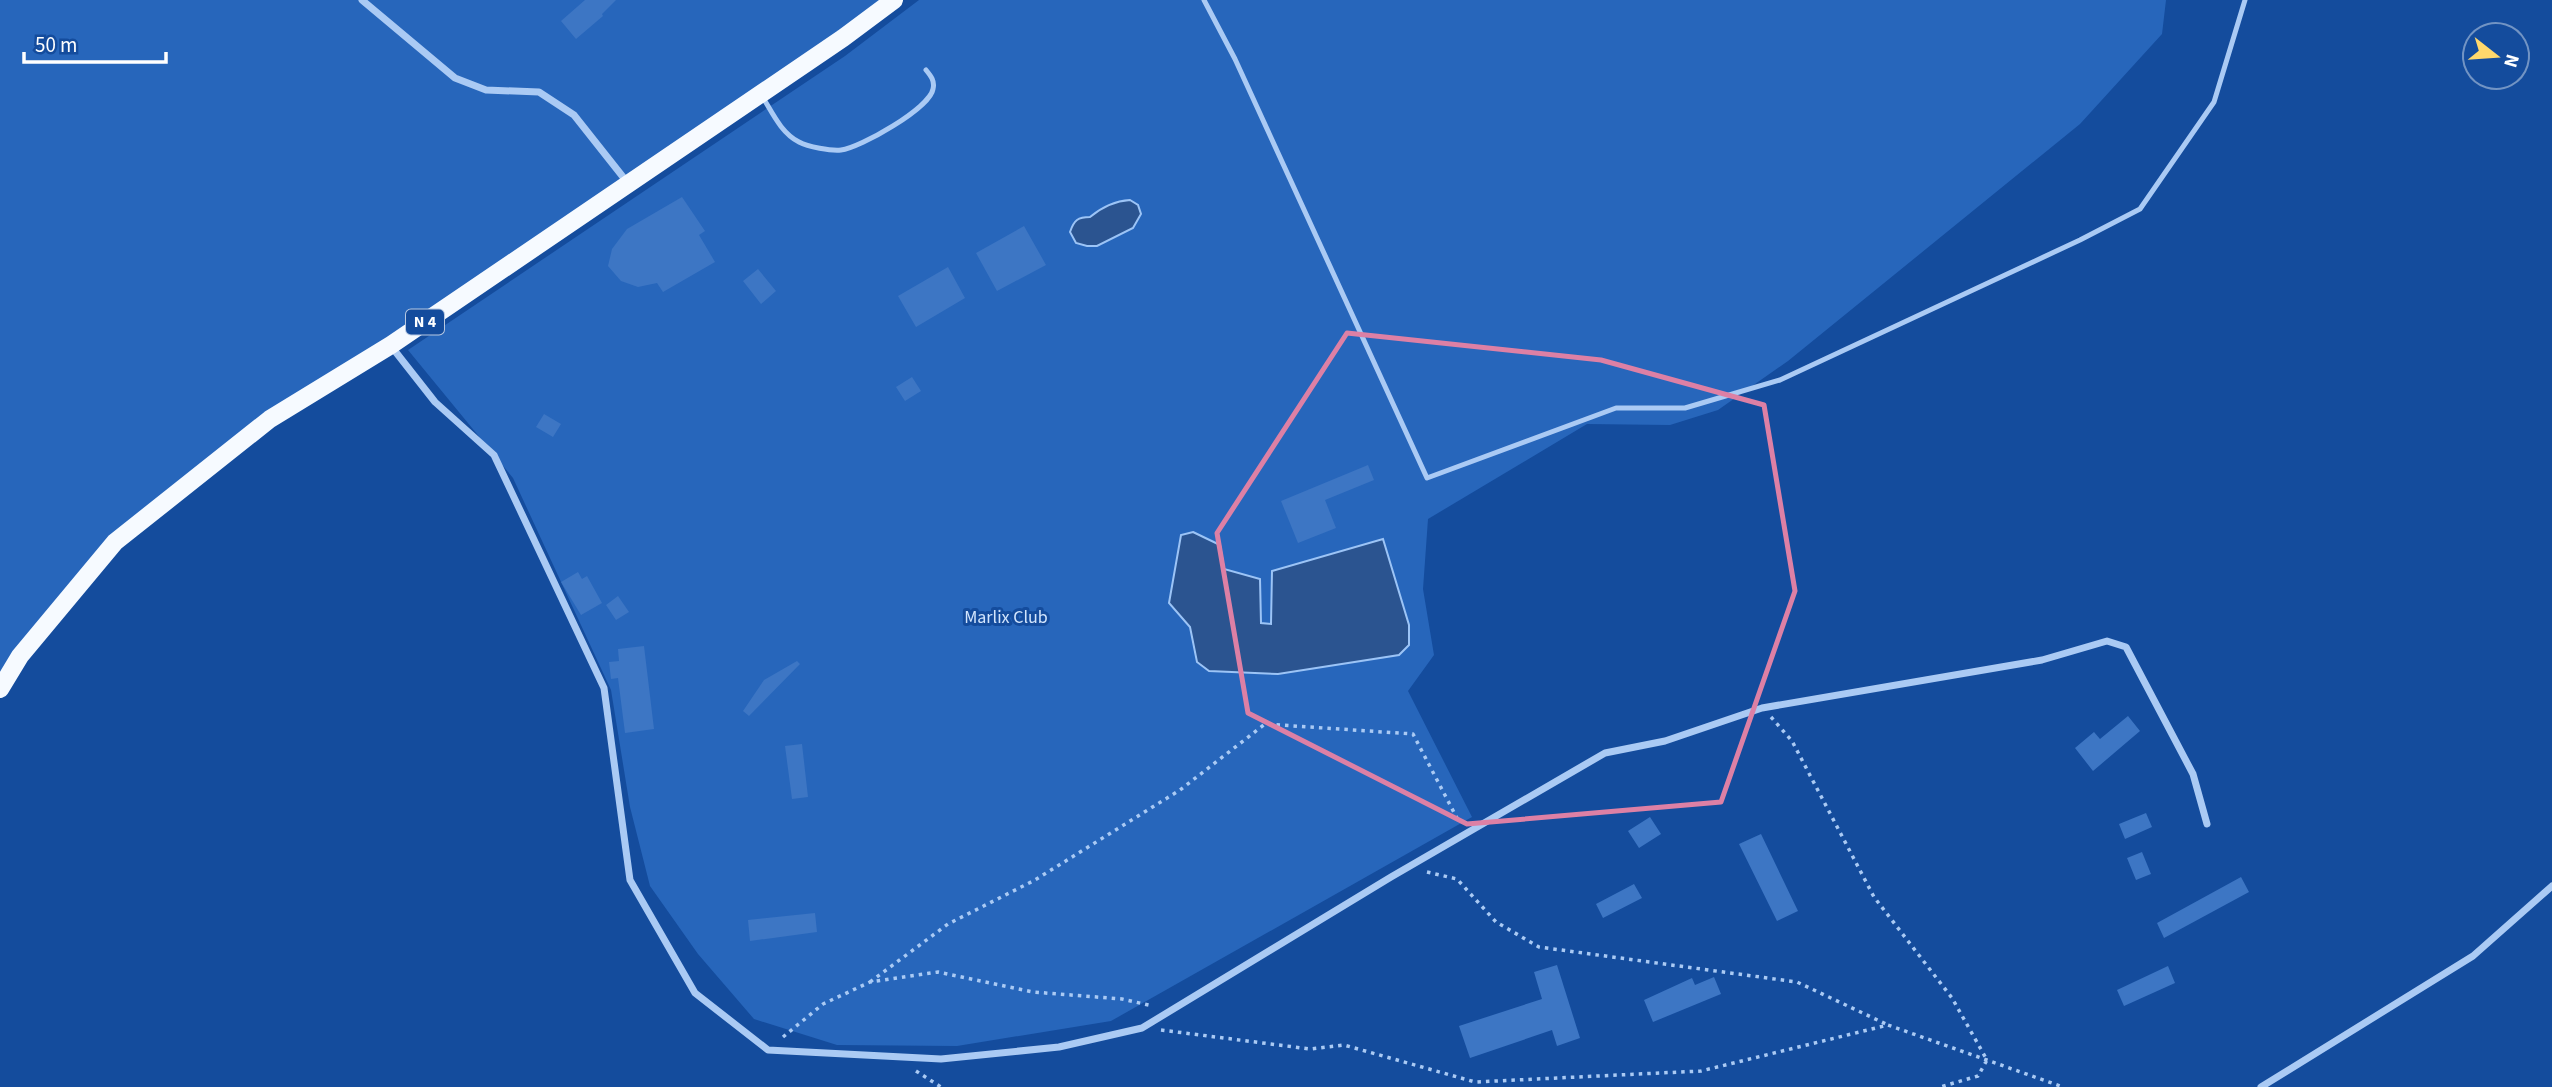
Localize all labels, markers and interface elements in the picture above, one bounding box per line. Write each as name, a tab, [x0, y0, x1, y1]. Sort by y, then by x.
scale bar	[24, 21, 166, 65]
north arrow	[2461, 21, 2531, 91]
text: 50 m	[35, 30, 77, 60]
text: N	[2496, 51, 2526, 71]
road number: N 4	[406, 310, 444, 334]
park label: Marlix Club	[964, 605, 1048, 630]

